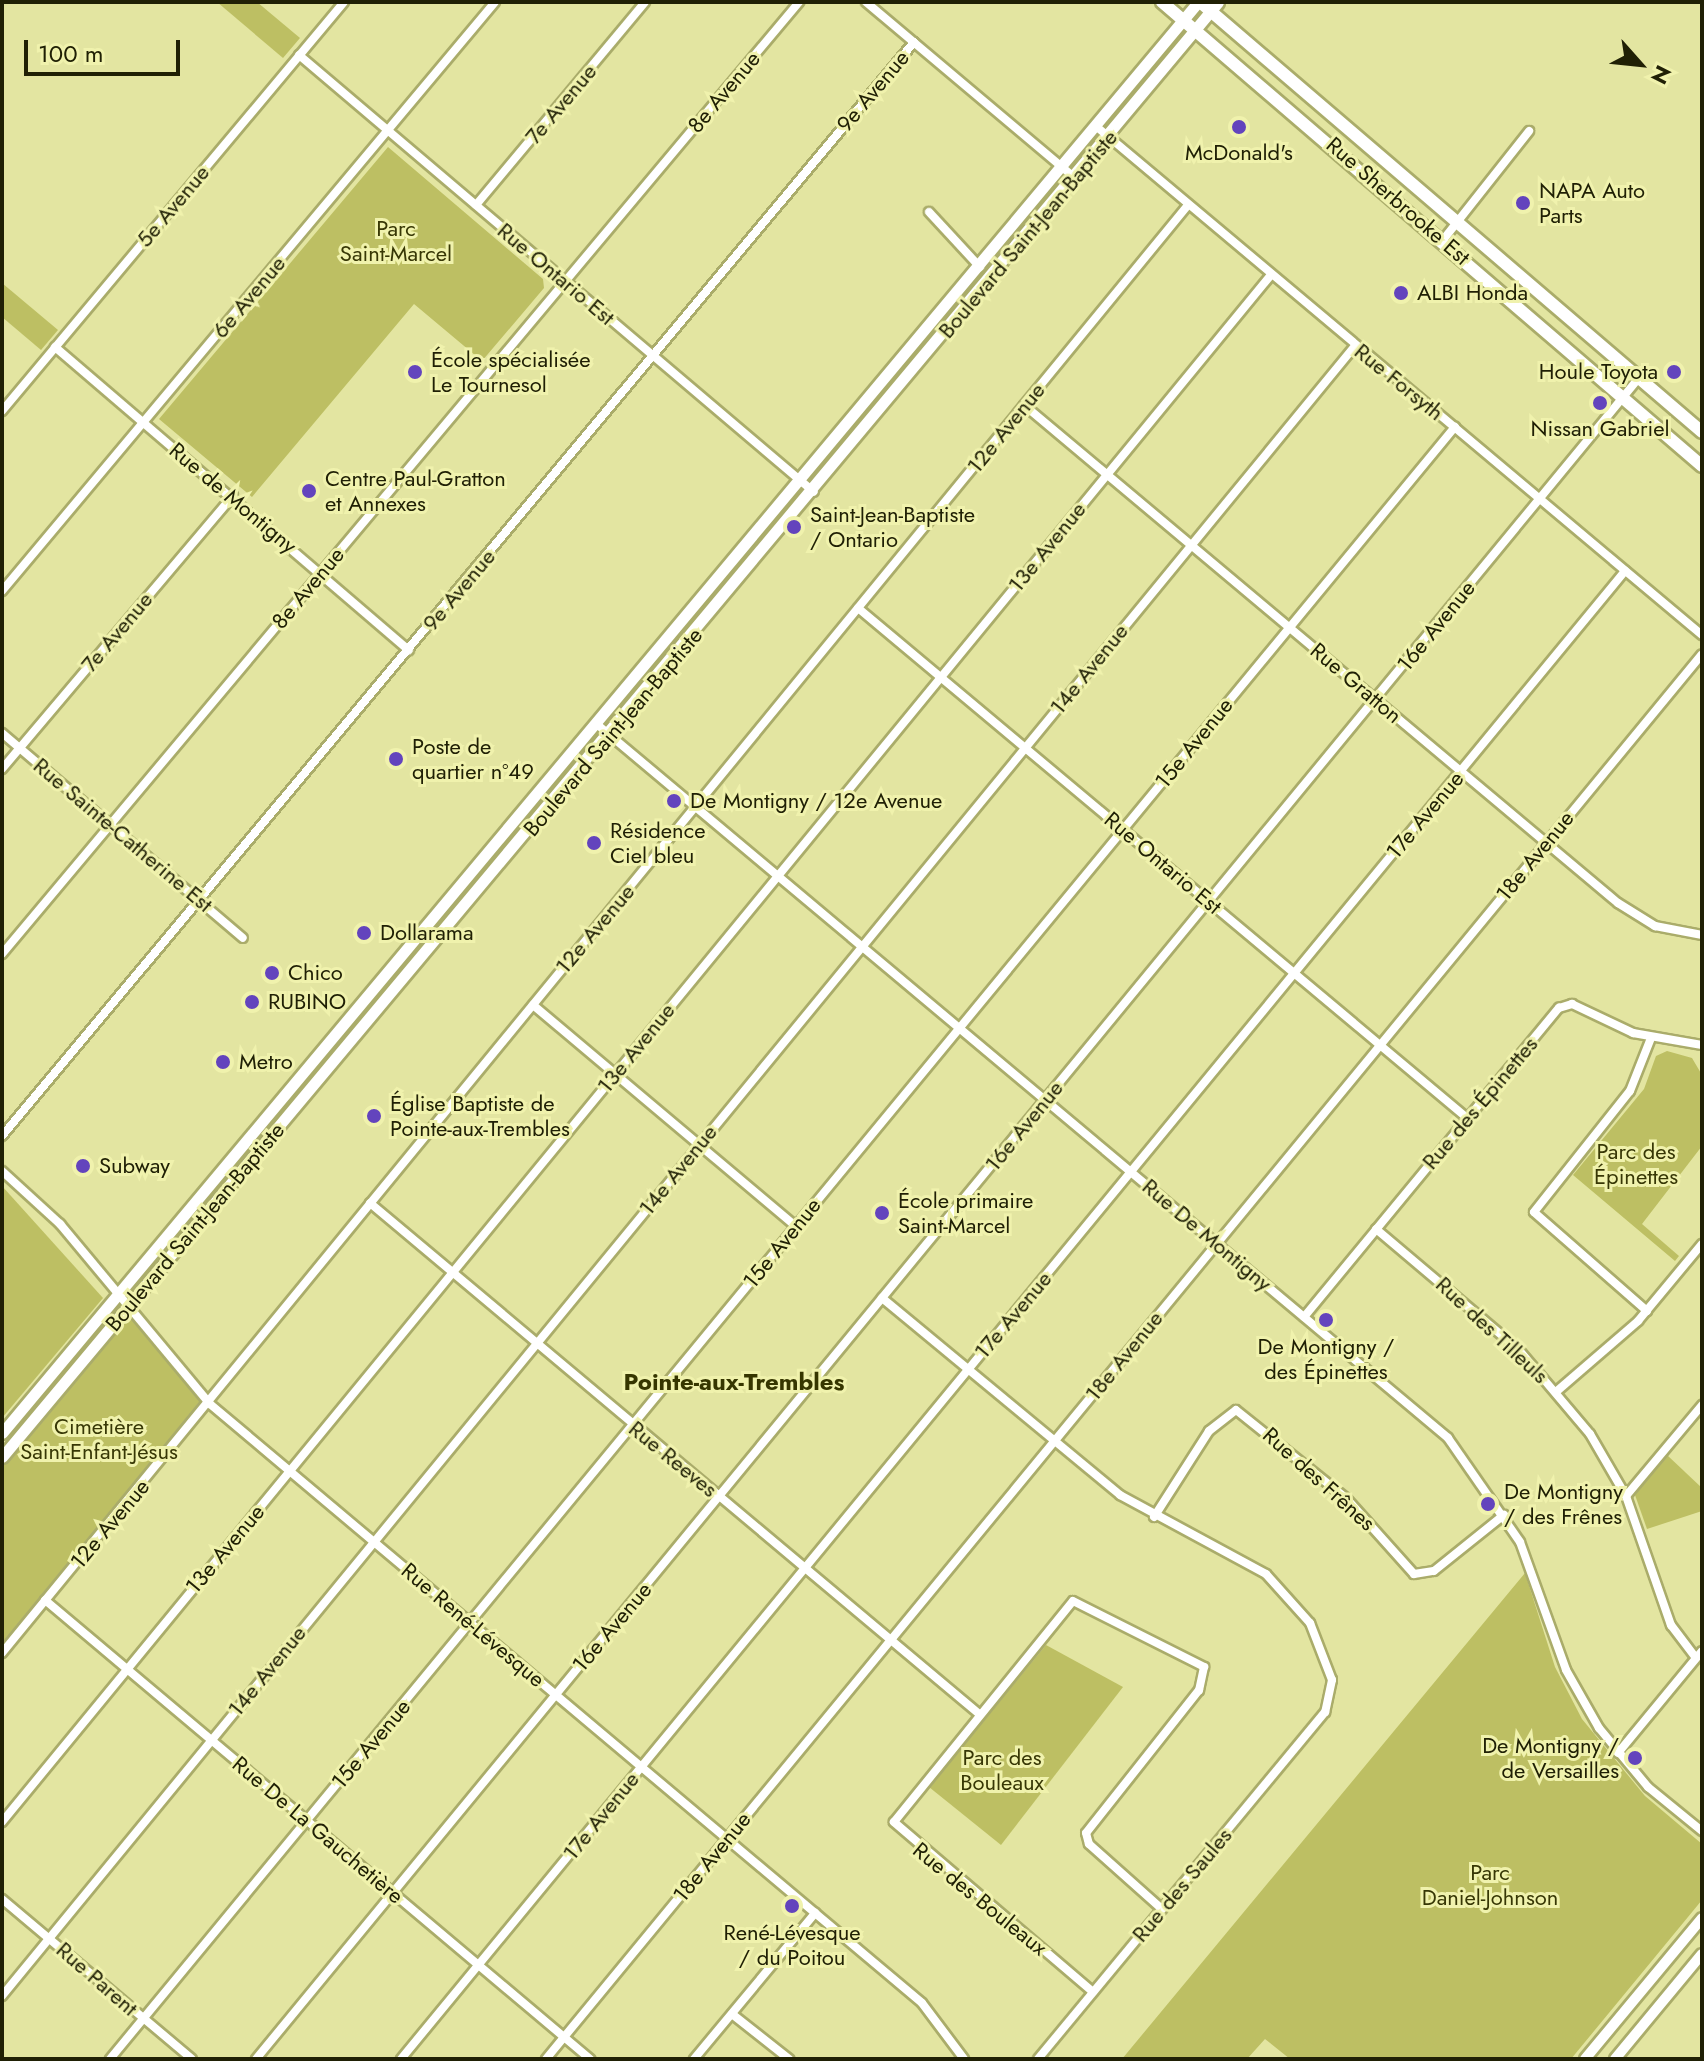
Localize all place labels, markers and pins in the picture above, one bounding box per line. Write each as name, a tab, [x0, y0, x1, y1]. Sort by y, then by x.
marker: McDonald's	[1230, 118, 1248, 136]
place label: McDonald's	[1185, 140, 1293, 166]
place label: NAPA Auto Parts	[1539, 177, 1645, 228]
marker: NAPA Auto Parts	[1514, 194, 1532, 212]
place label: ALBI Honda	[1417, 280, 1528, 306]
marker: ALBI Honda	[1392, 284, 1410, 302]
place label: École spécialisée Le Tournesol	[431, 346, 590, 398]
place label: Houle Toyota	[1539, 359, 1658, 385]
marker: École spécialisée Le Tournesol	[406, 363, 424, 381]
marker: Houle Toyota	[1665, 363, 1683, 381]
marker: Nissan Gabriel	[1591, 394, 1609, 412]
place label: Nissan Gabriel	[1530, 416, 1670, 442]
place label: Centre Paul-Gratton et Annexes	[325, 465, 506, 516]
marker: Centre Paul-Gratton et Annexes	[300, 482, 318, 500]
place label: Saint-Jean-Baptiste / Ontario	[810, 501, 975, 552]
marker: Saint-Jean-Baptiste / Ontario	[785, 518, 803, 536]
place label: Poste de quartier n°49	[412, 733, 534, 784]
marker: Poste de quartier n°49	[387, 750, 405, 768]
place label: De Montigny / 12e Avenue	[690, 788, 942, 814]
marker: De Montigny / 12e Avenue	[665, 792, 683, 810]
place label: Résidence Ciel bleu	[610, 817, 706, 868]
marker: Résidence Ciel bleu	[585, 834, 603, 852]
place label: Dollarama	[380, 920, 474, 946]
marker: Dollarama	[355, 924, 373, 942]
place label: Chico	[288, 960, 343, 986]
marker: Chico	[263, 964, 281, 982]
place label: RUBINO	[268, 989, 346, 1015]
marker: RUBINO	[243, 993, 261, 1011]
place label: Metro	[239, 1049, 293, 1075]
marker: Metro	[214, 1053, 232, 1071]
place label: Église Baptiste de Pointe-aux-Trembles	[390, 1090, 570, 1142]
marker: Église Baptiste de Pointe-aux-Trembles	[365, 1107, 383, 1125]
place label: Subway	[99, 1153, 170, 1179]
marker: Subway	[74, 1157, 92, 1175]
place label: École primaire Saint-Marcel	[898, 1187, 1033, 1238]
marker: École primaire Saint-Marcel	[873, 1204, 891, 1222]
marker: De Montigny / des Épinettes	[1317, 1311, 1335, 1329]
place label: De Montigny / des Épinettes	[1258, 1333, 1394, 1384]
place label: De Montigny / des Frênes	[1504, 1478, 1623, 1530]
marker: De Montigny / des Frênes	[1479, 1495, 1497, 1513]
place label: De Montigny / de Versailles	[1482, 1732, 1619, 1784]
marker: De Montigny / de Versailles	[1626, 1749, 1644, 1767]
marker: René-Lévesque / du Poitou	[783, 1897, 801, 1915]
place label: René-Lévesque / du Poitou	[723, 1919, 861, 1970]

